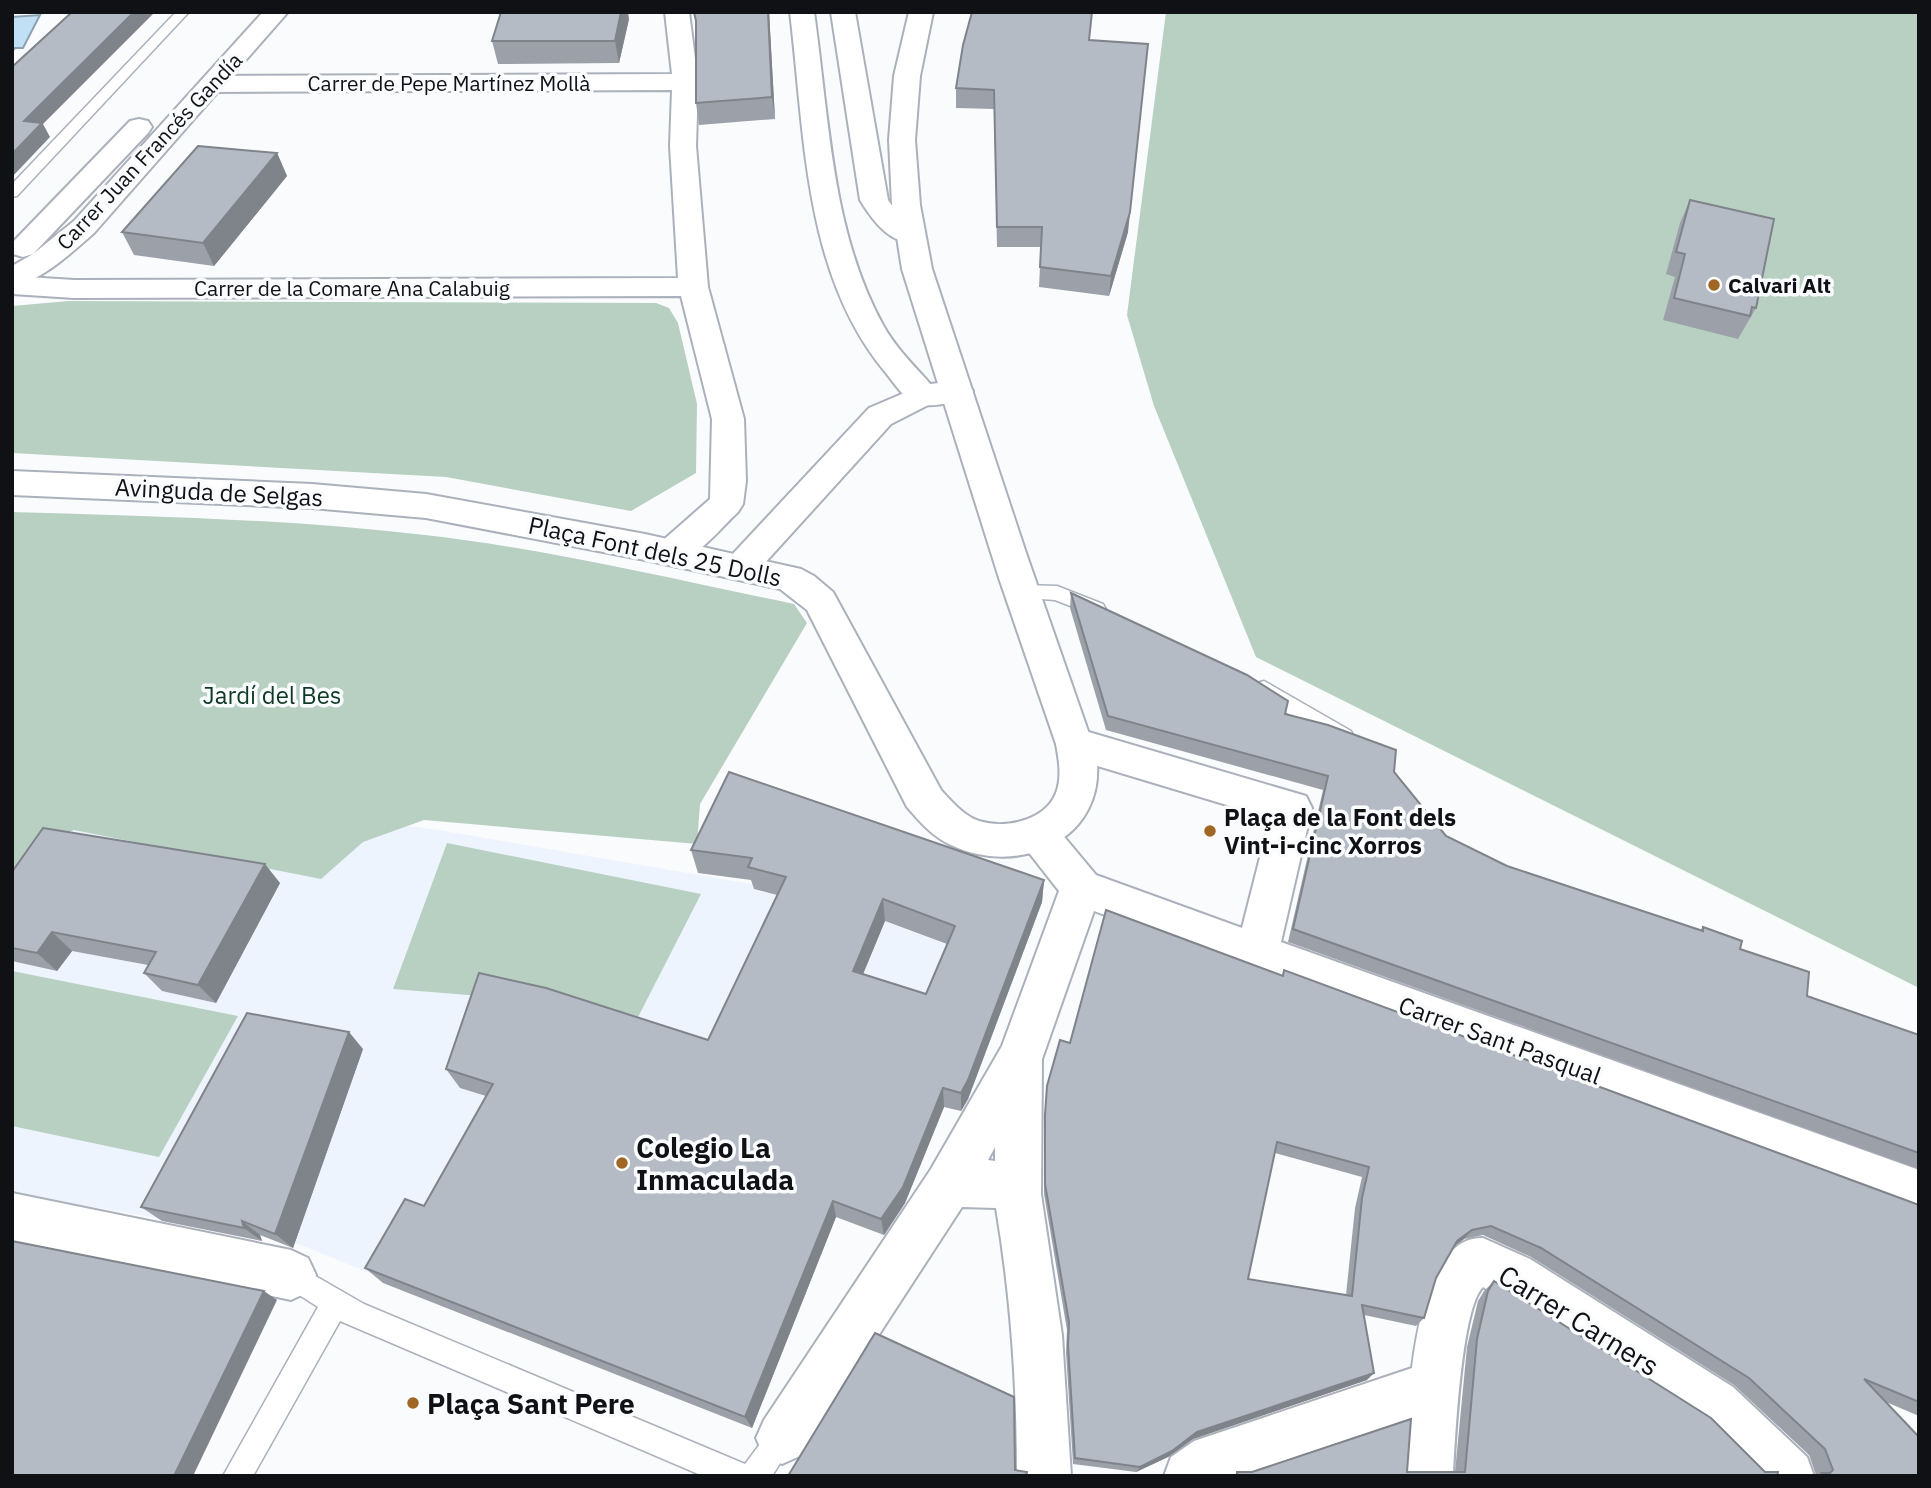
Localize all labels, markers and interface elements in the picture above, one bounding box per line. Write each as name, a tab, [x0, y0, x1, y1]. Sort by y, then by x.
street label: Carrer Juan Francés Gandía	[50, 46, 248, 256]
street label: Carrer de Pepe Martínez Mollà	[308, 69, 591, 97]
place label: Calvari Alt	[1728, 271, 1831, 299]
street label: Carrer de la Comare Ana Calabuig	[194, 274, 510, 302]
marker: Calvari Alt	[1706, 277, 1722, 293]
street label: Avinguda de Selgas	[114, 471, 324, 513]
street label: Plaça Font dels 25 Dolls	[525, 509, 785, 593]
park label: Jardí del Bes	[202, 679, 342, 711]
place label: Plaça de la Font dels Vint-i-cinc Xorros	[1224, 801, 1456, 861]
marker: Plaça de la Font dels Vint-i-cinc Xorros	[1202, 823, 1218, 839]
street label: Carrer Sant Pasqual	[1394, 989, 1606, 1091]
place label: Colegio La Inmaculada	[636, 1129, 794, 1198]
marker: Colegio La Inmaculada	[614, 1155, 630, 1171]
street label: Carrer Carners	[1492, 1256, 1666, 1384]
place label: Plaça Sant Pere	[427, 1385, 635, 1422]
marker: Plaça Sant Pere	[405, 1395, 421, 1411]

